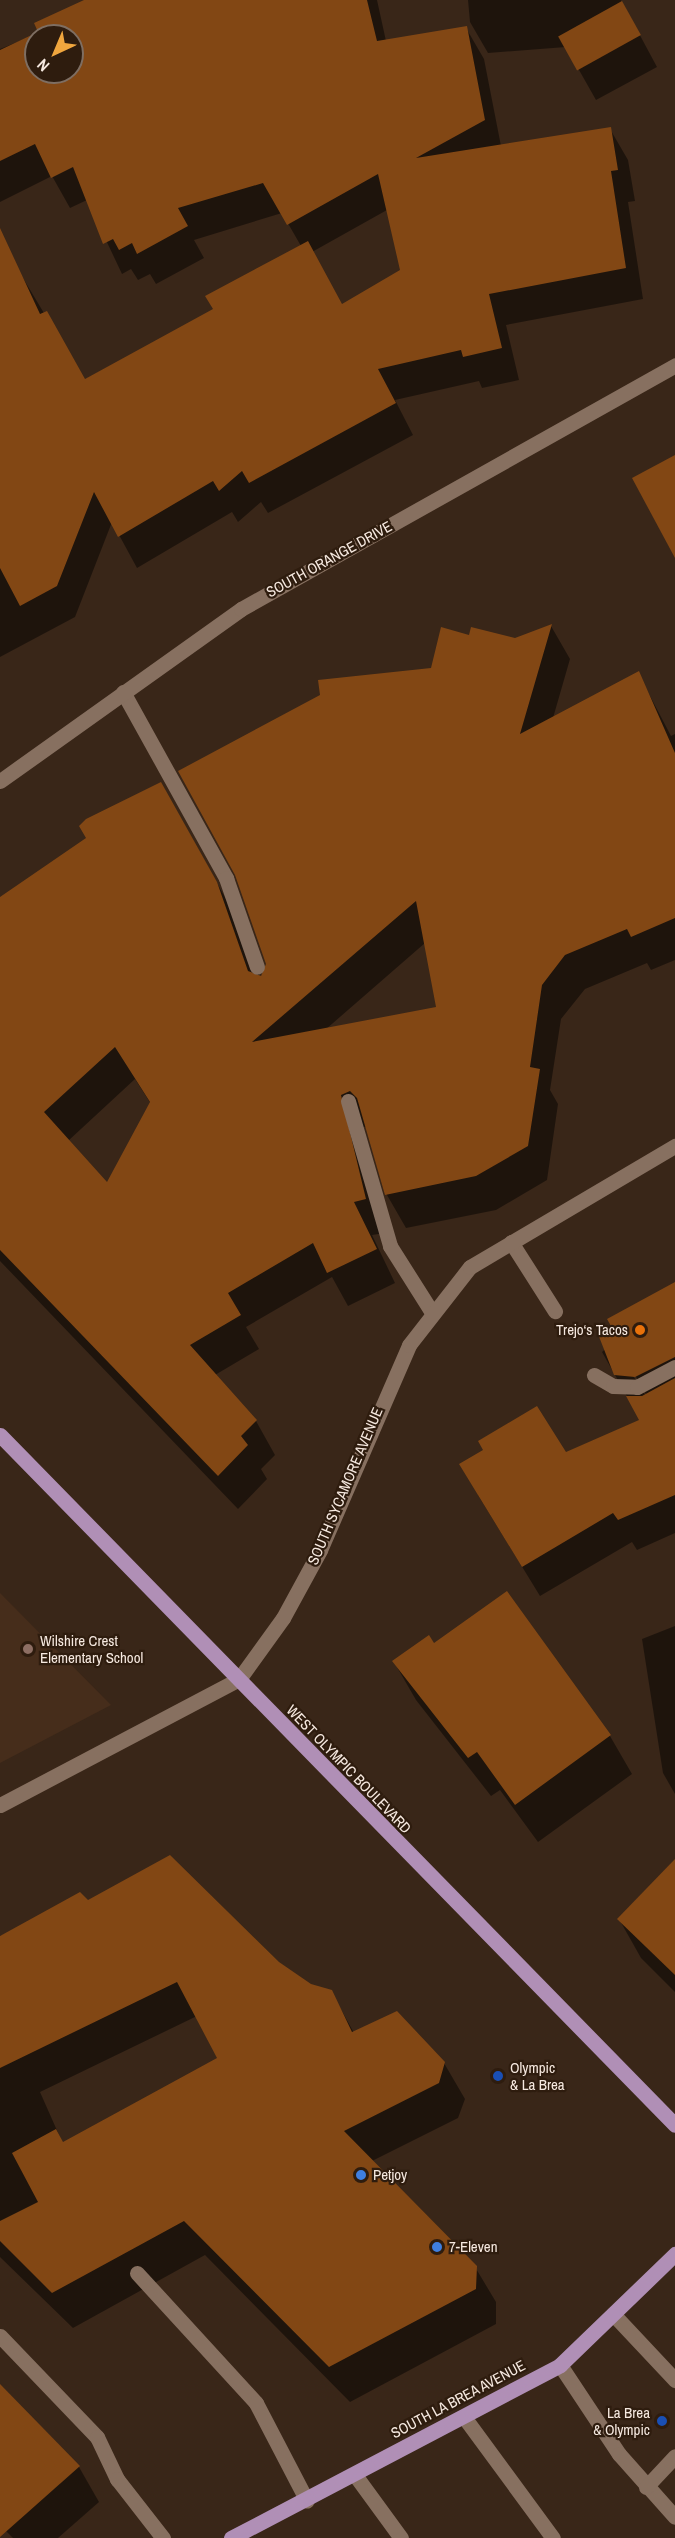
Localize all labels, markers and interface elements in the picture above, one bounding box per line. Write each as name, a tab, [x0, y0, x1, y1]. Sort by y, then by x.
north arrow	[24, 24, 84, 84]
text: N	[32, 54, 54, 77]
street label: SOUTH ORANGE DRIVE	[263, 517, 395, 601]
place label: Trejo‘s Tacos	[556, 1321, 628, 1339]
marker: Trejo‘s Tacos	[633, 1323, 647, 1337]
street label: SOUTH SYCAMORE AVENUE	[304, 1404, 386, 1568]
place label: Wilshire Crest Elementary School	[40, 1631, 143, 1666]
marker: Wilshire Crest Elementary School	[21, 1642, 35, 1656]
street label: WEST OLYMPIC BOULEVARD	[283, 1701, 415, 1837]
place label: Olympic & La Brea	[510, 2058, 565, 2093]
marker: Olympic & La Brea	[491, 2069, 505, 2083]
place label: Petjoy	[373, 2166, 407, 2184]
marker: Petjoy	[354, 2168, 368, 2182]
place label: 7-Eleven	[449, 2238, 498, 2256]
marker: 7-Eleven	[430, 2240, 444, 2254]
street label: SOUTH LA BREA AVENUE	[387, 2355, 529, 2443]
place label: La Brea & Olympic	[593, 2403, 650, 2438]
marker: La Brea & Olympic	[655, 2414, 669, 2428]

